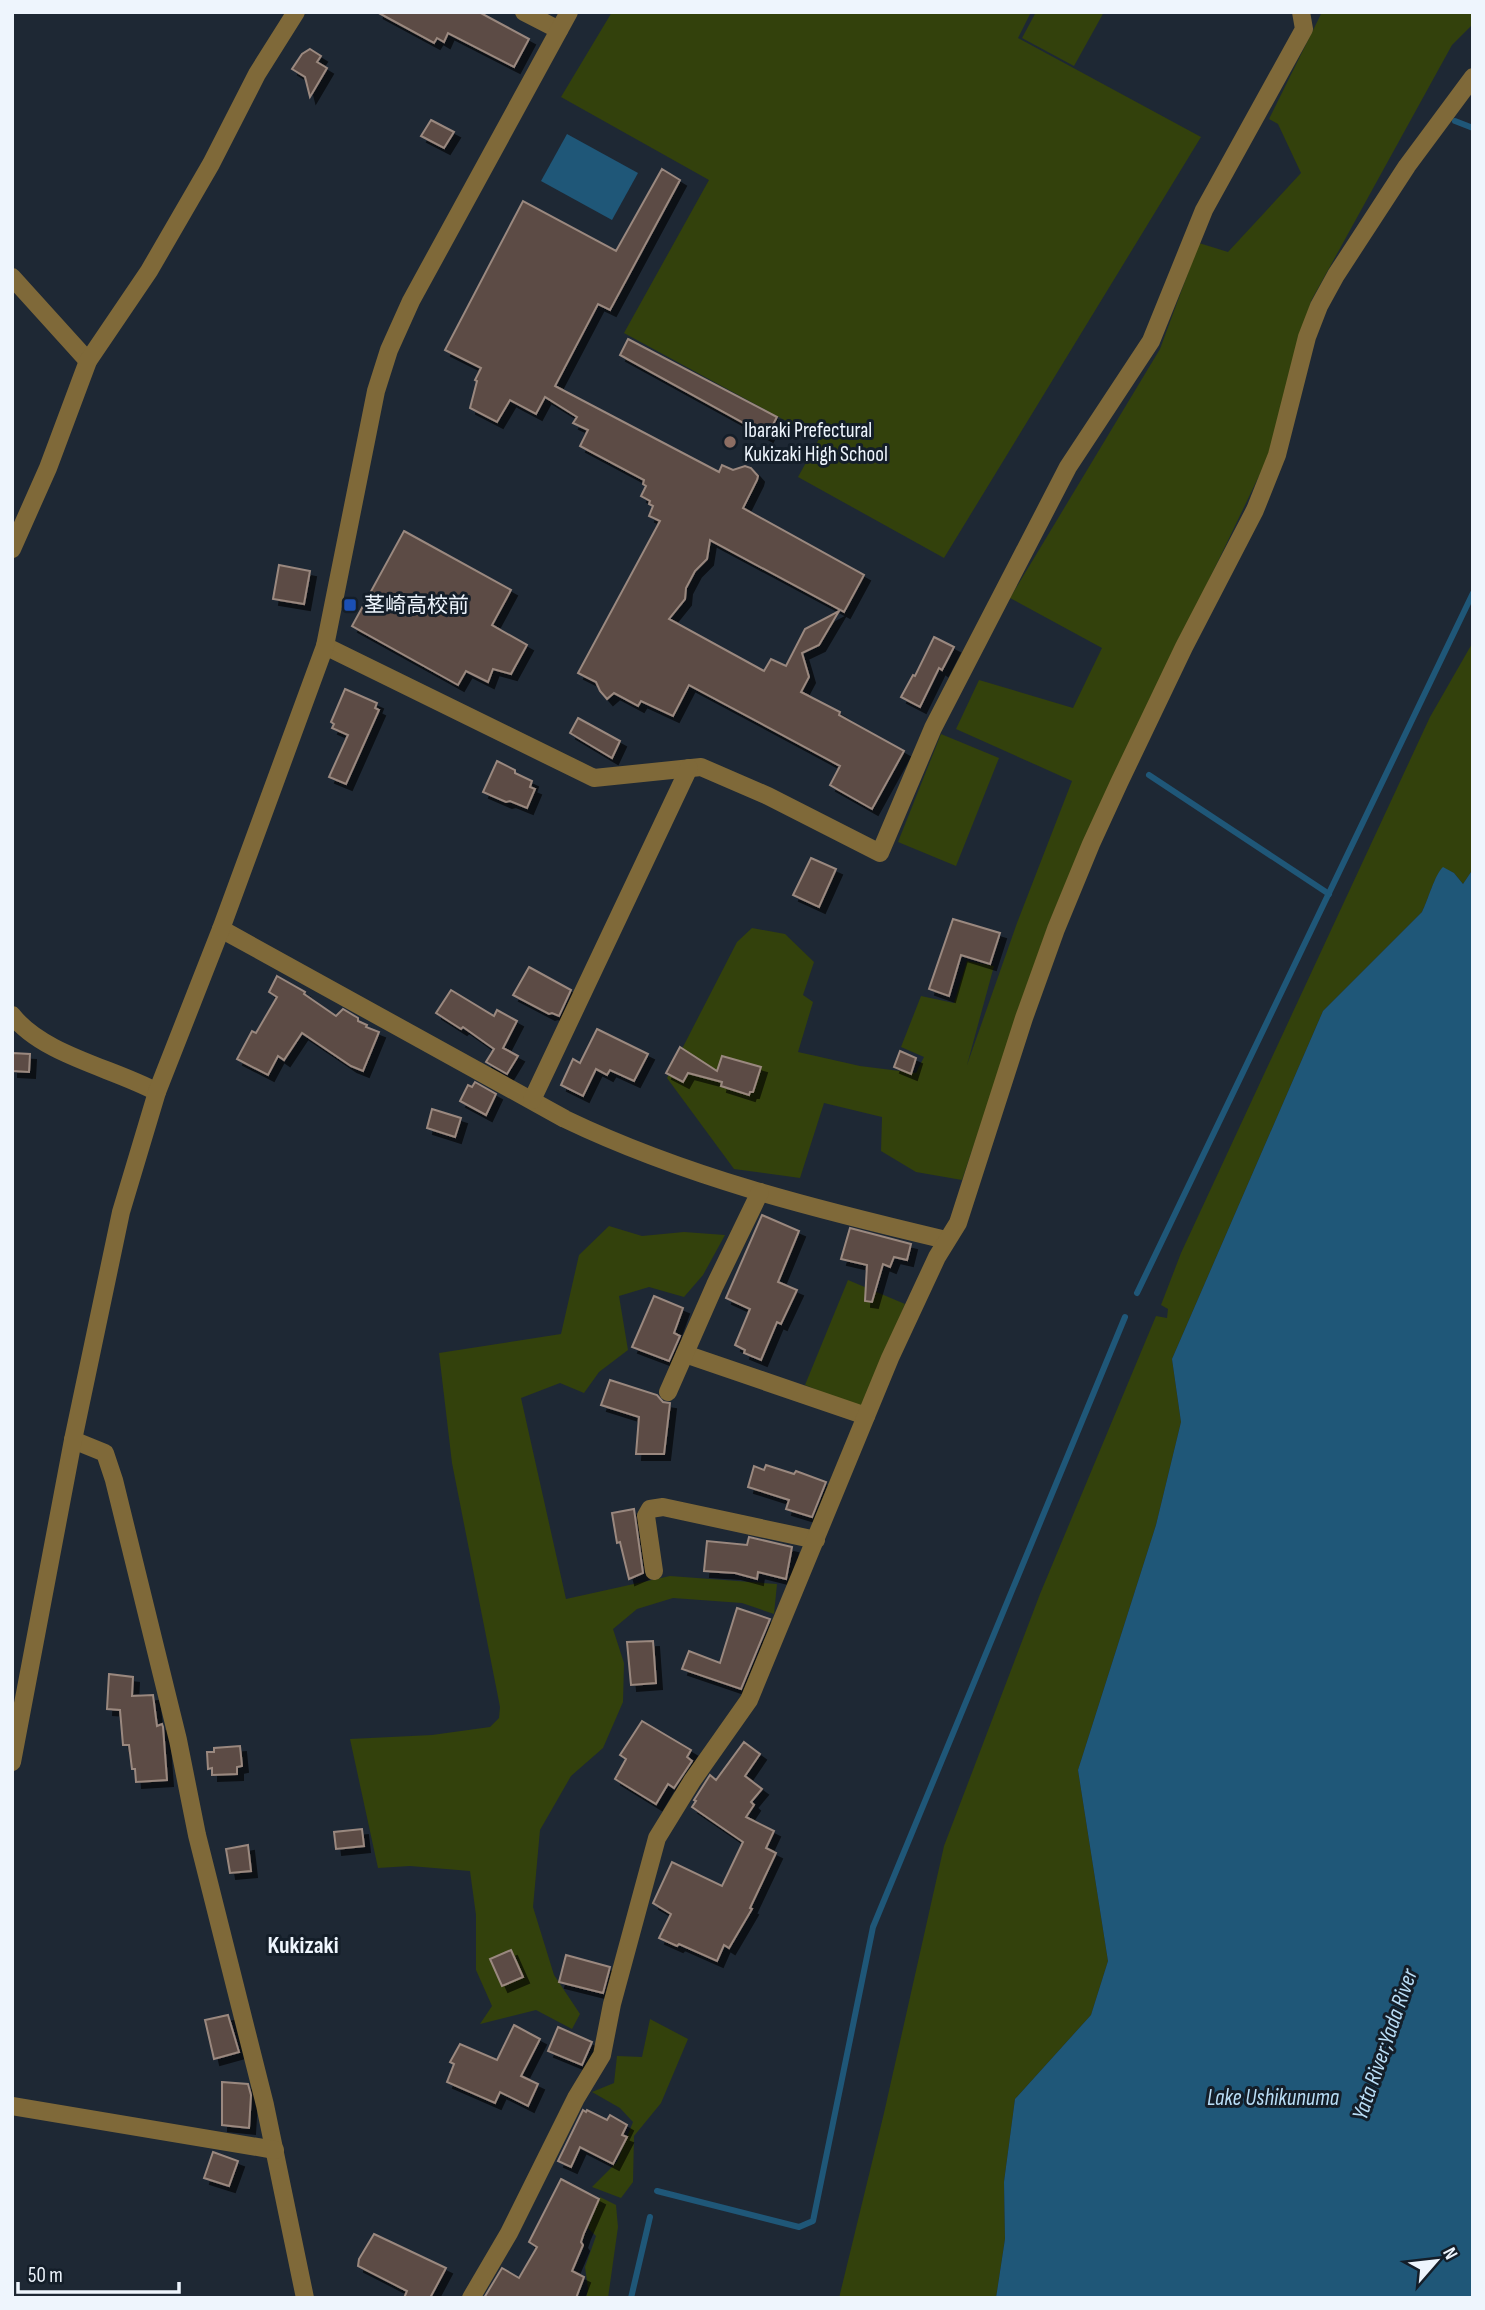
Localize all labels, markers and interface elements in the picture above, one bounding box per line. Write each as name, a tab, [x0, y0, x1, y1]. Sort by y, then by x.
place label: Ibaraki Prefectural Kukizaki High School	[744, 418, 888, 467]
marker: Ibaraki Prefectural Kukizaki High School	[722, 434, 738, 450]
place label: 茎崎高校前	[364, 593, 469, 618]
marker: 茎崎高校前	[342, 597, 358, 613]
district label: Kukizaki	[267, 1931, 339, 1960]
water label: Yata River;Yada River	[1346, 1964, 1424, 2123]
water label: Lake Ushikunuma	[1207, 2084, 1340, 2112]
north arrow	[1401, 2226, 1471, 2296]
text: N	[1437, 2244, 1462, 2264]
scale bar	[18, 2250, 178, 2294]
text: 50 m	[28, 2263, 63, 2288]

